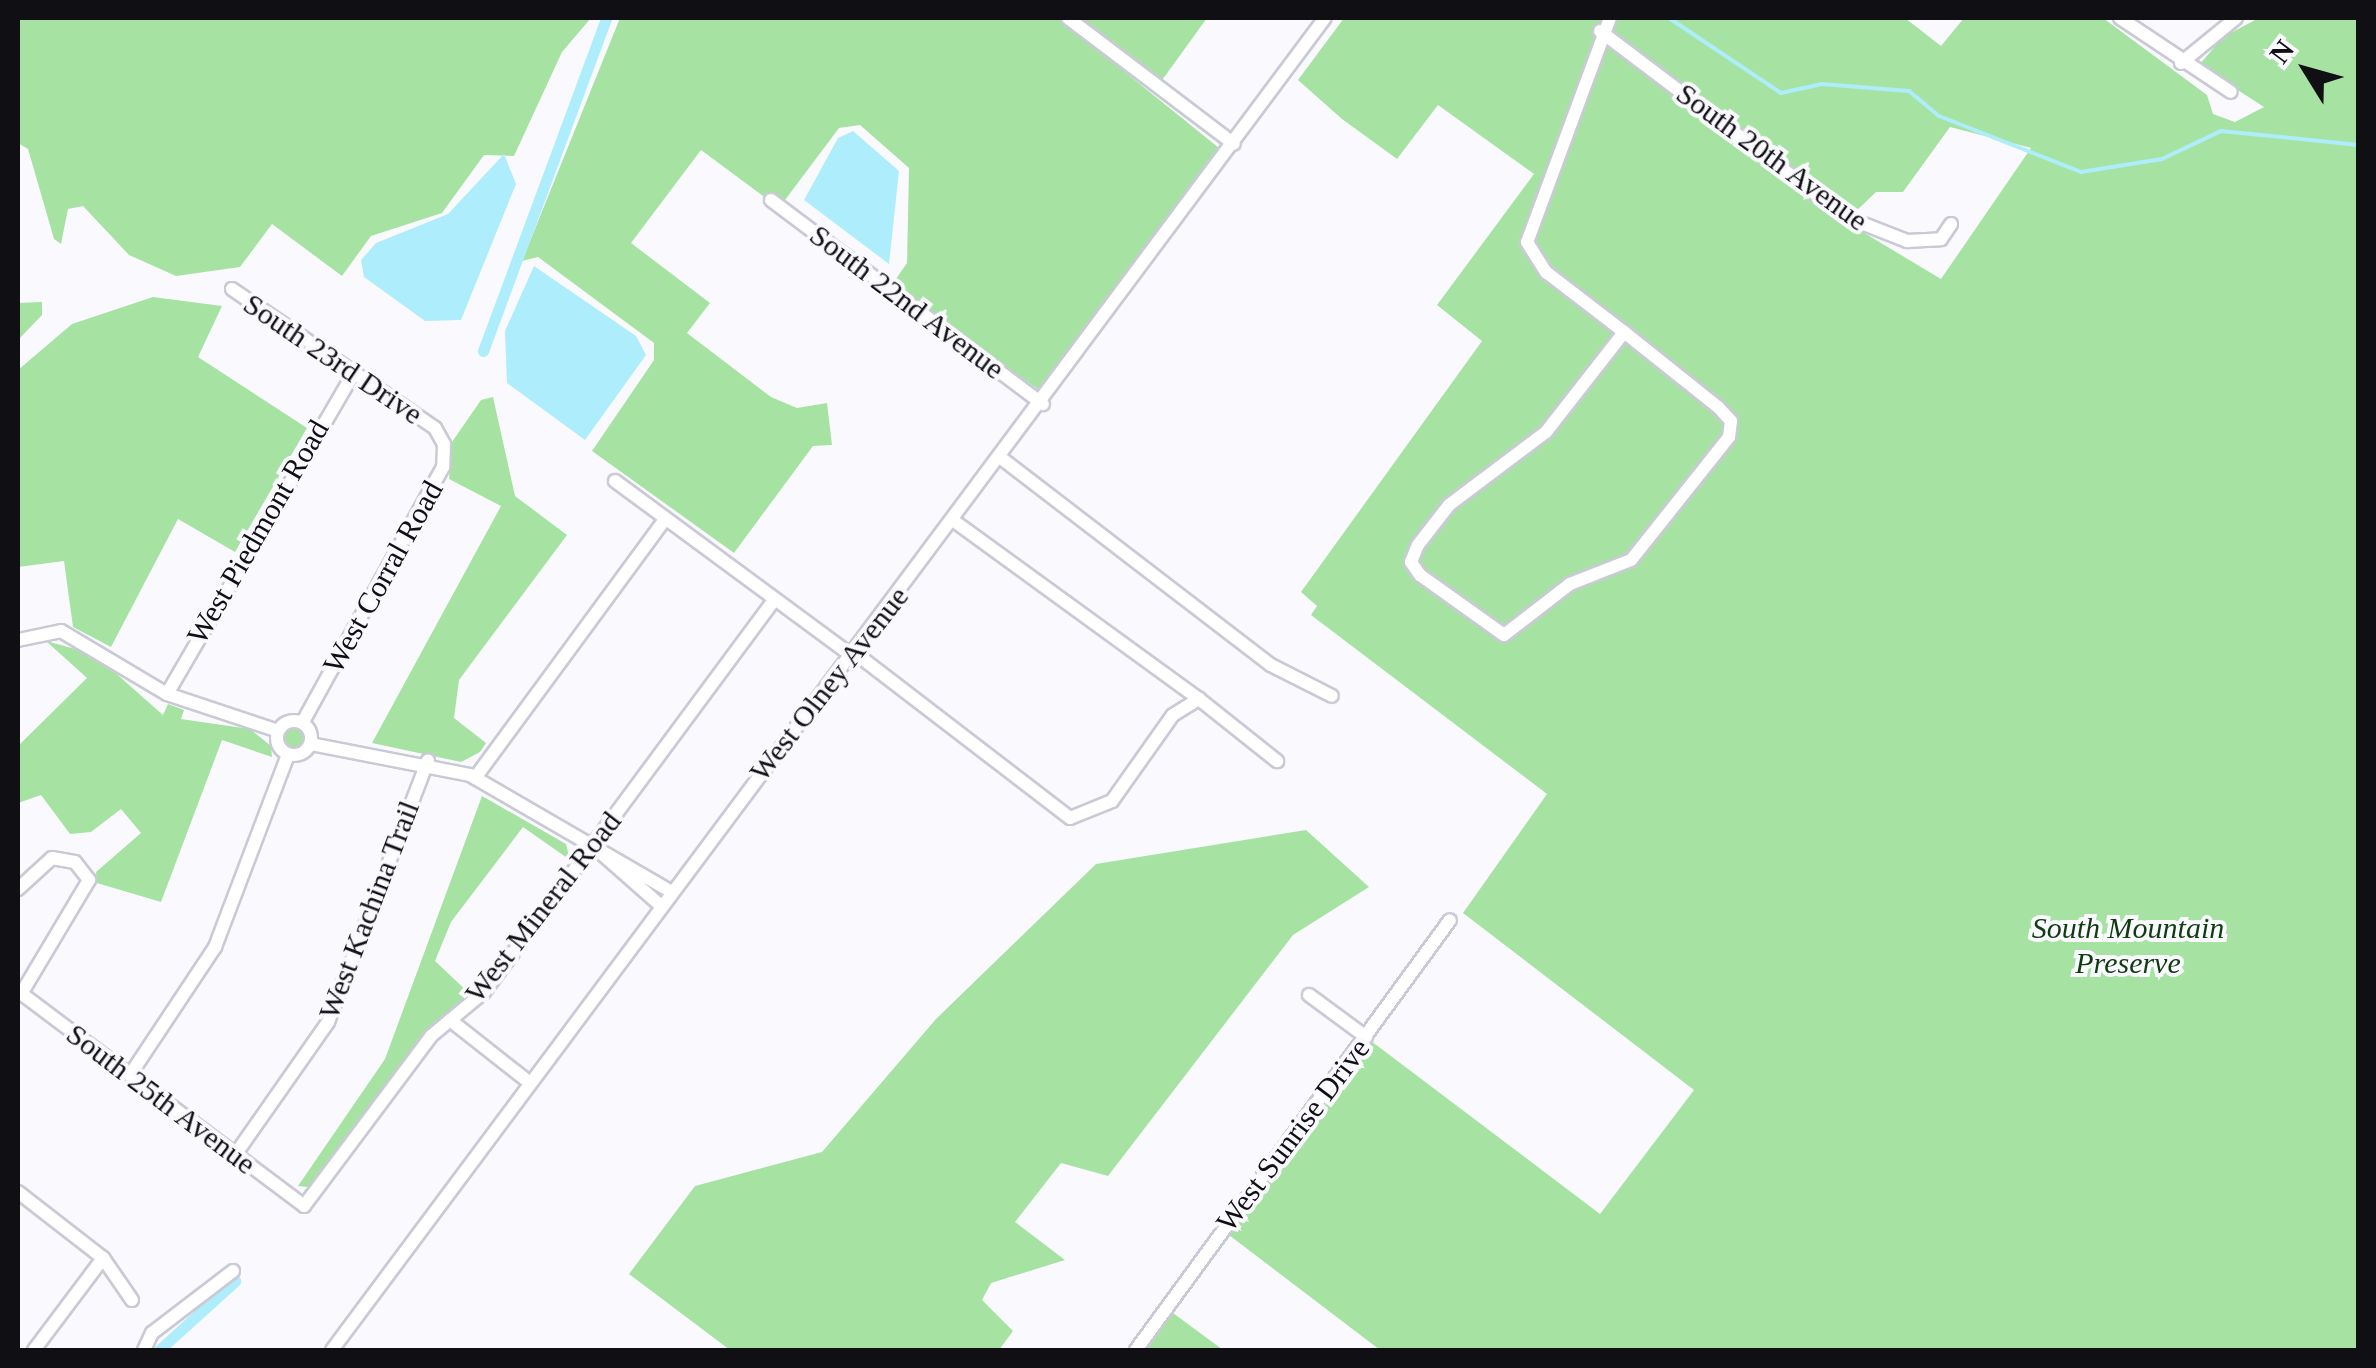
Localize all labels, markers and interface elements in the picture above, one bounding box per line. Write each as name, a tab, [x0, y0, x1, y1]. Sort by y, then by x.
north arrow	[2256, 20, 2356, 120]
text: N	[2263, 34, 2300, 69]
street label: South 20th Avenue	[1669, 75, 1875, 239]
street label: South 22nd Avenue	[802, 217, 1012, 387]
street label: South 23rd Drive	[237, 286, 429, 432]
street label: West Piedmont Road	[179, 414, 337, 650]
street label: West Corral Road	[315, 475, 451, 679]
street label: West Olney Avenue	[741, 579, 917, 789]
street label: West Kachina Trail	[311, 796, 427, 1024]
street label: West Mineral Road	[457, 804, 629, 1010]
park label: South Mountain Preserve	[2032, 910, 2224, 980]
street label: South 25th Avenue	[59, 1016, 263, 1182]
street label: West Sunrise Drive	[1209, 1031, 1377, 1239]

